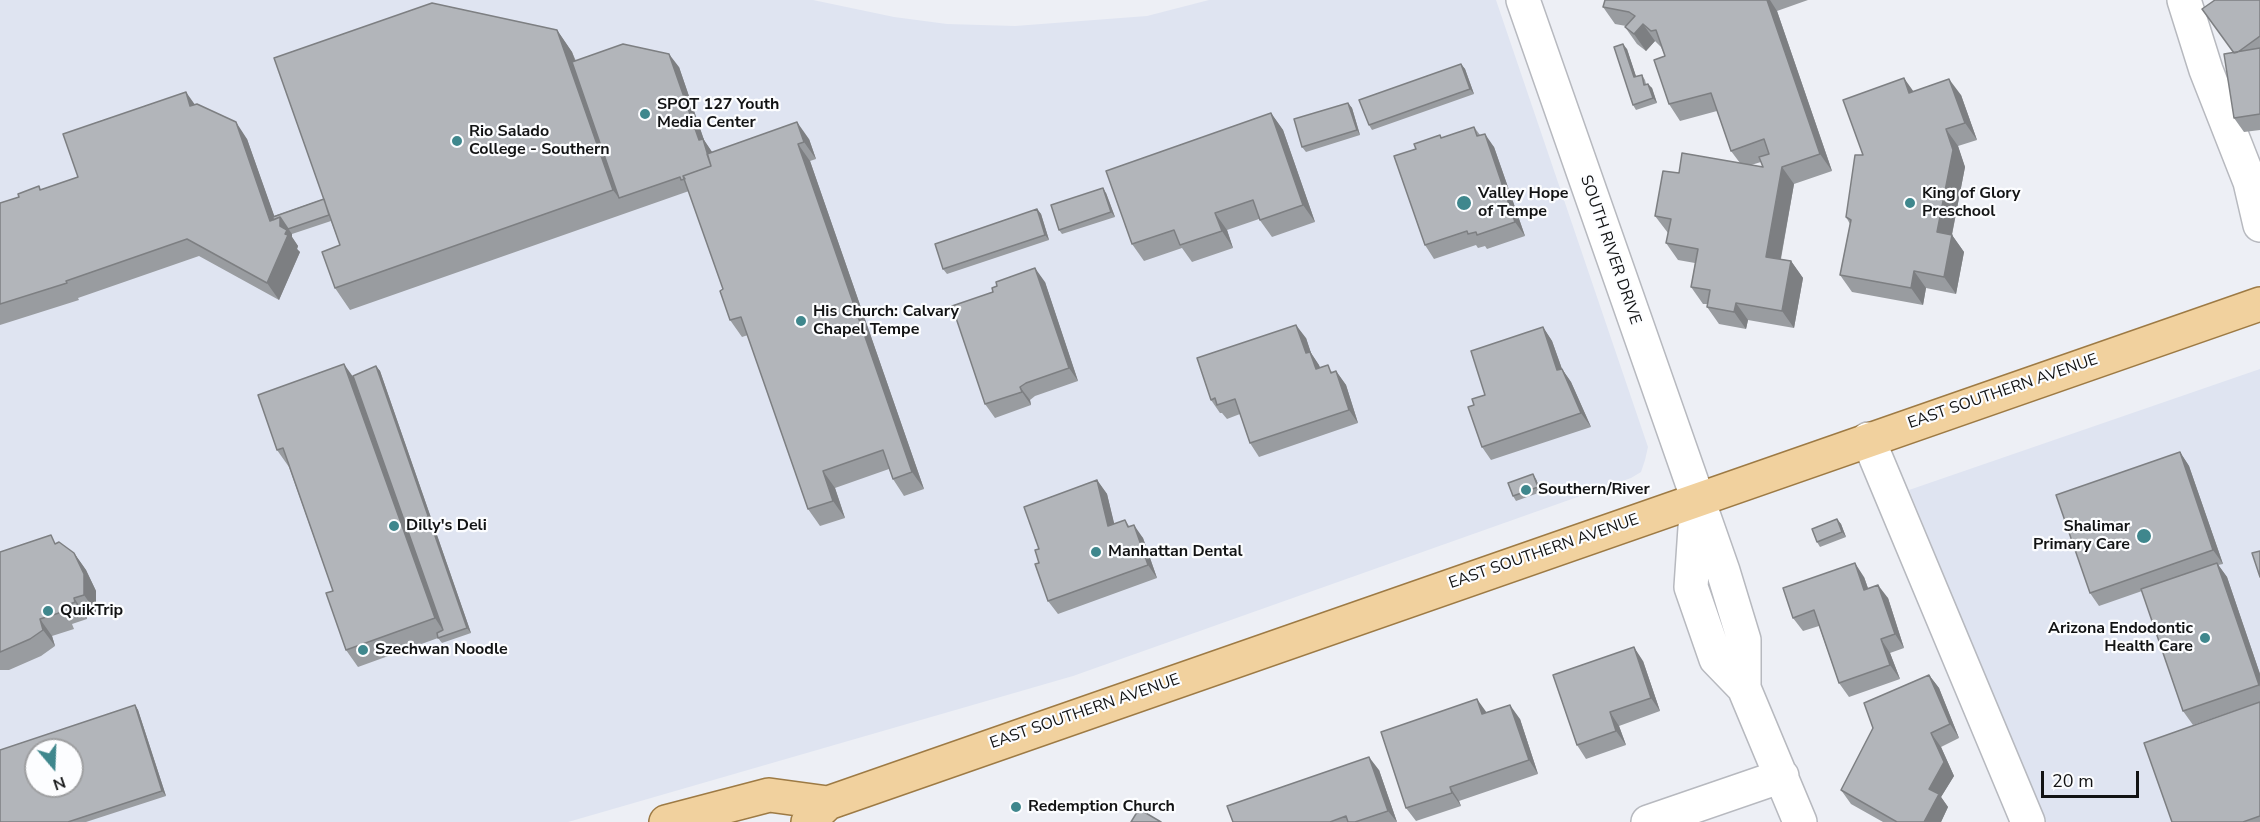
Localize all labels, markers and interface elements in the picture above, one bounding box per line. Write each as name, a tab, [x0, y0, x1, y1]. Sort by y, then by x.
place label: SPOT 127 Youth Media Center	[657, 95, 779, 133]
marker: SPOT 127 Youth Media Center	[638, 107, 652, 121]
place label: Rio Salado College - Southern	[469, 122, 610, 160]
marker: Rio Salado College - Southern	[450, 134, 464, 148]
street label: SOUTH RIVER DRIVE	[1575, 173, 1645, 327]
place label: Valley Hope of Tempe	[1478, 184, 1568, 222]
place label: King of Glory Preschool	[1922, 184, 2021, 222]
marker: Valley Hope of Tempe	[1455, 194, 1473, 212]
marker: King of Glory Preschool	[1903, 196, 1917, 210]
place label: His Church: Calvary Chapel Tempe	[813, 302, 959, 340]
marker: His Church: Calvary Chapel Tempe	[794, 314, 808, 328]
street label: EAST SOUTHERN AVENUE	[1906, 350, 2100, 434]
place label: Southern/River	[1538, 480, 1650, 500]
marker: Southern/River	[1519, 483, 1533, 497]
street label: EAST SOUTHERN AVENUE	[1447, 510, 1641, 594]
place label: Dilly's Deli	[406, 516, 487, 536]
place label: Shalimar Primary Care	[2033, 517, 2130, 555]
marker: Dilly's Deli	[387, 519, 401, 533]
marker: Shalimar Primary Care	[2135, 527, 2153, 545]
place label: Manhattan Dental	[1108, 542, 1243, 562]
marker: Manhattan Dental	[1089, 545, 1103, 559]
place label: QuikTrip	[60, 601, 123, 621]
marker: QuikTrip	[41, 604, 55, 618]
place label: Arizona Endodontic Health Care	[2048, 619, 2193, 657]
marker: Arizona Endodontic Health Care	[2198, 631, 2212, 645]
place label: Szechwan Noodle	[375, 640, 508, 660]
marker: Szechwan Noodle	[356, 643, 370, 657]
street label: EAST SOUTHERN AVENUE	[988, 670, 1182, 754]
north arrow	[24, 738, 84, 798]
scale bar	[2044, 759, 2142, 797]
text: 20 m	[2052, 769, 2094, 793]
text: N	[50, 771, 68, 795]
place label: Redemption Church	[1028, 797, 1175, 817]
marker: Redemption Church	[1009, 800, 1023, 814]

